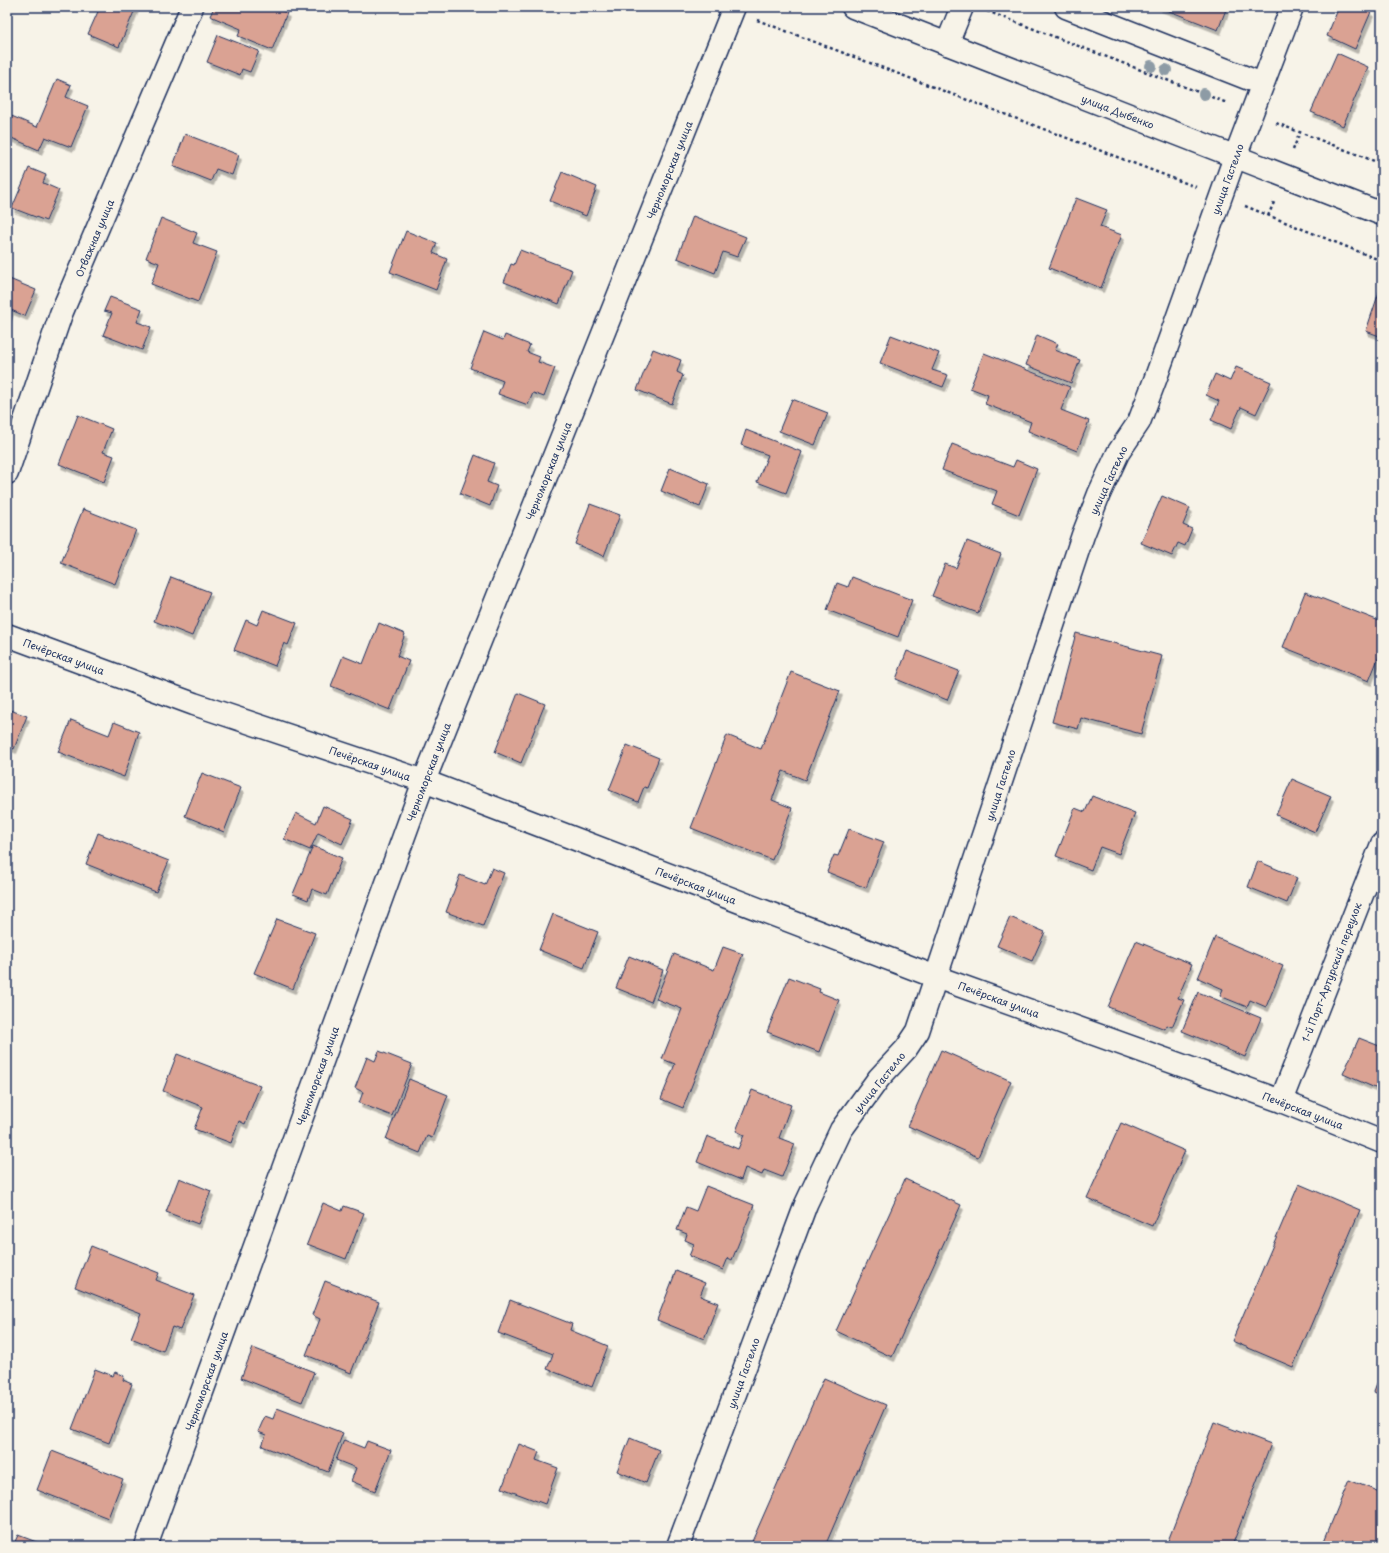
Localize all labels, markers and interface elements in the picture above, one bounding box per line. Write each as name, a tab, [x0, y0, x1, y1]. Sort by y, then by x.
street label: улица Дыбенко	[1079, 90, 1157, 132]
street label: Черноморская улица	[642, 118, 696, 221]
street label: улица Гастелло	[1207, 141, 1247, 217]
street label: Отважная улица	[71, 196, 117, 279]
street label: Черноморская улица	[521, 419, 575, 522]
street label: улица Гастелло	[1085, 443, 1131, 517]
street label: Печёрская улица	[21, 634, 107, 678]
street label: Черноморская улица	[402, 720, 454, 824]
street label: Печёрская улица	[327, 742, 414, 784]
street label: улица Гастелло	[981, 747, 1019, 823]
street label: Печёрская улица	[653, 863, 739, 908]
street label: 1-й Порт-Артурский переулок	[1297, 900, 1366, 1044]
street label: Печёрская улица	[956, 977, 1042, 1021]
street label: Черноморская улица	[292, 1023, 342, 1128]
street label: улица Гастелло	[850, 1048, 909, 1116]
street label: Печёрская улица	[1260, 1088, 1346, 1133]
street label: Черноморская улица	[181, 1328, 231, 1433]
street label: улица Гастелло	[723, 1335, 763, 1411]

